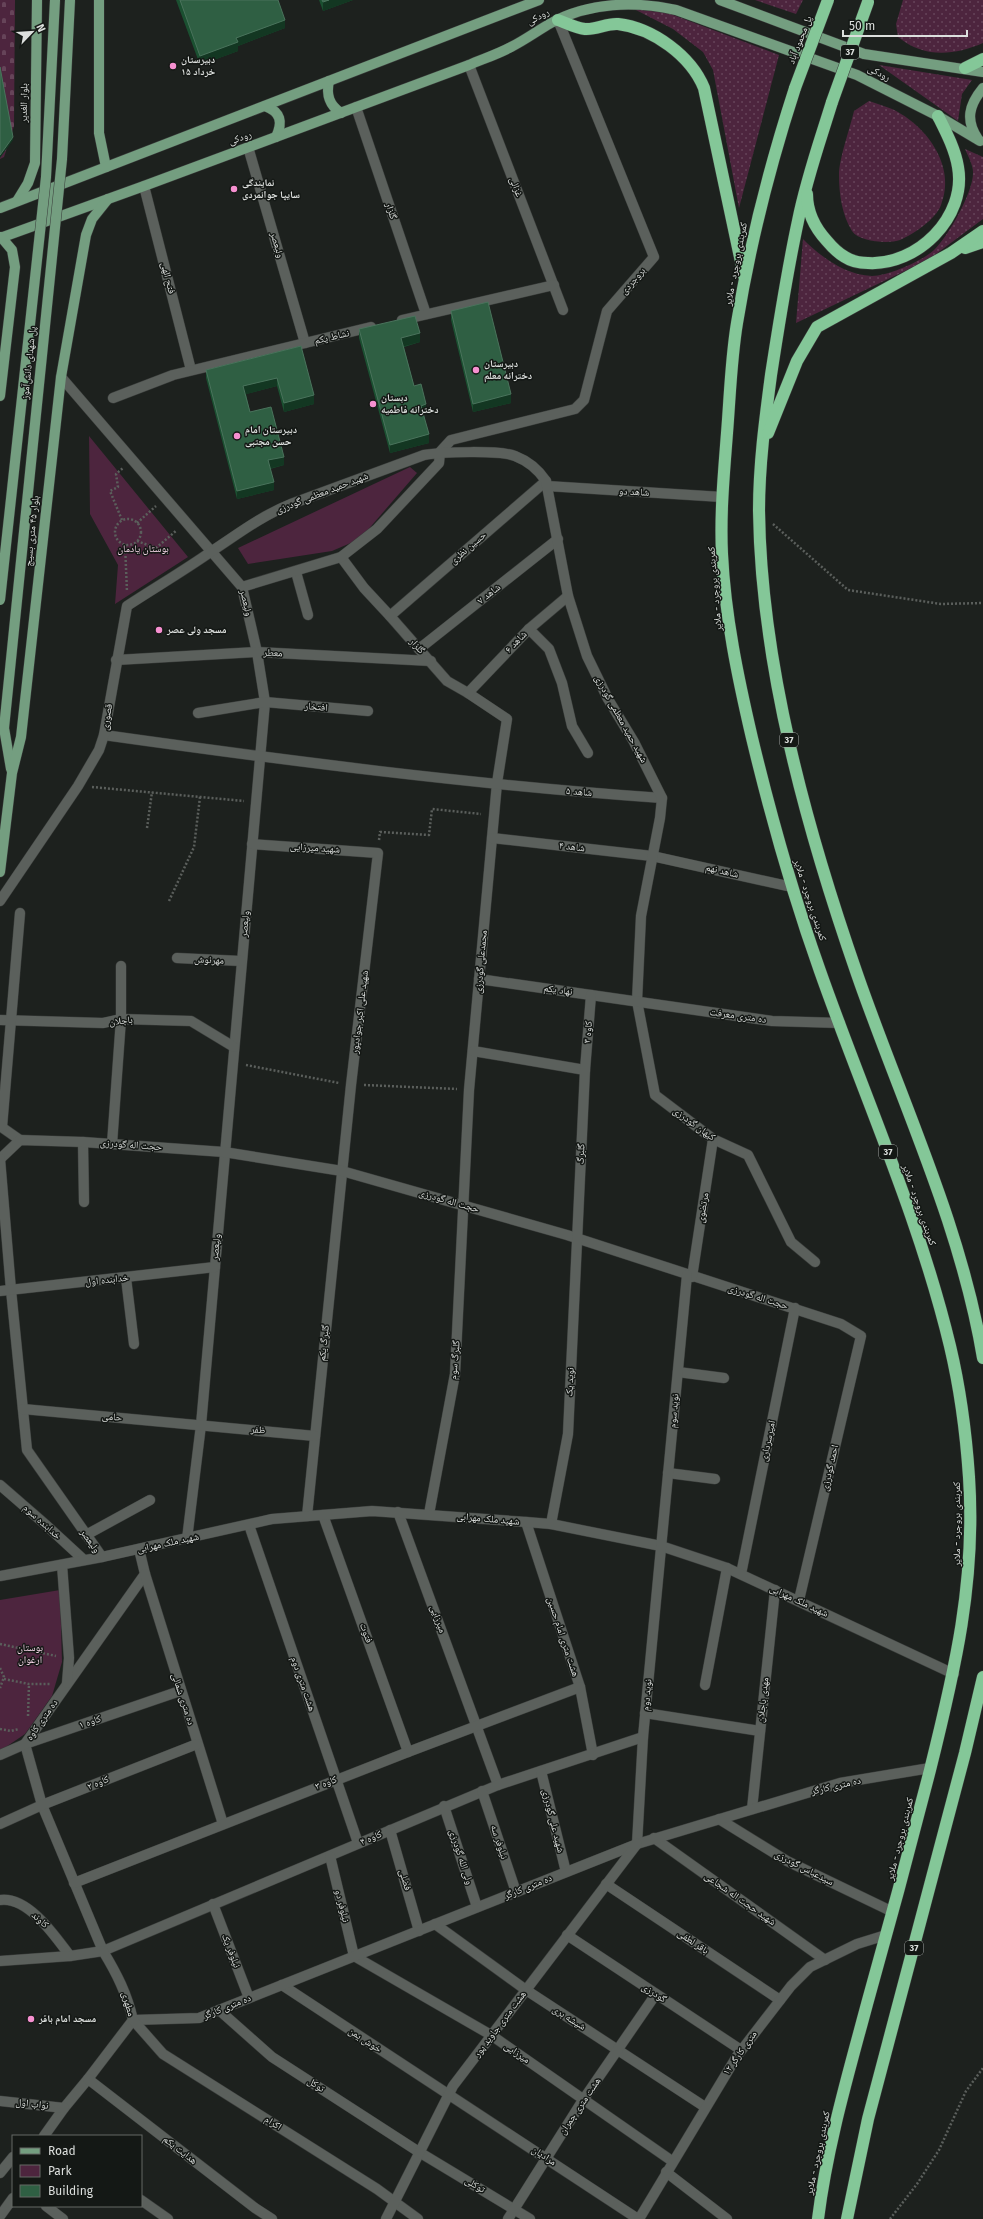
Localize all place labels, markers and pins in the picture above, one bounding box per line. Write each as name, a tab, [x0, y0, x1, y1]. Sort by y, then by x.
place label: دبیرستان ۱۵ خرداد	[181, 54, 216, 78]
marker: دبیرستان ۱۵ خرداد	[168, 61, 178, 71]
place label: نمایندگی سایپا جوانمردی	[242, 177, 300, 201]
marker: نمایندگی سایپا جوانمردی	[229, 184, 239, 194]
place label: دبیرستان دخترانه معلم	[484, 358, 532, 383]
marker: دبیرستان دخترانه معلم	[471, 365, 481, 375]
place label: دبستان دخترانه فاطمیه	[381, 392, 438, 416]
marker: دبستان دخترانه فاطمیه	[368, 399, 378, 409]
place label: دبیرستان امام حسن مجتبی	[245, 424, 297, 448]
marker: دبیرستان امام حسن مجتبی	[232, 431, 242, 441]
place label: مسجد ولی عصر	[166, 624, 227, 636]
marker: مسجد ولی عصر	[154, 625, 164, 635]
place label: مسجد امام باقر	[38, 2013, 96, 2025]
marker: مسجد امام باقر	[26, 2014, 36, 2024]

